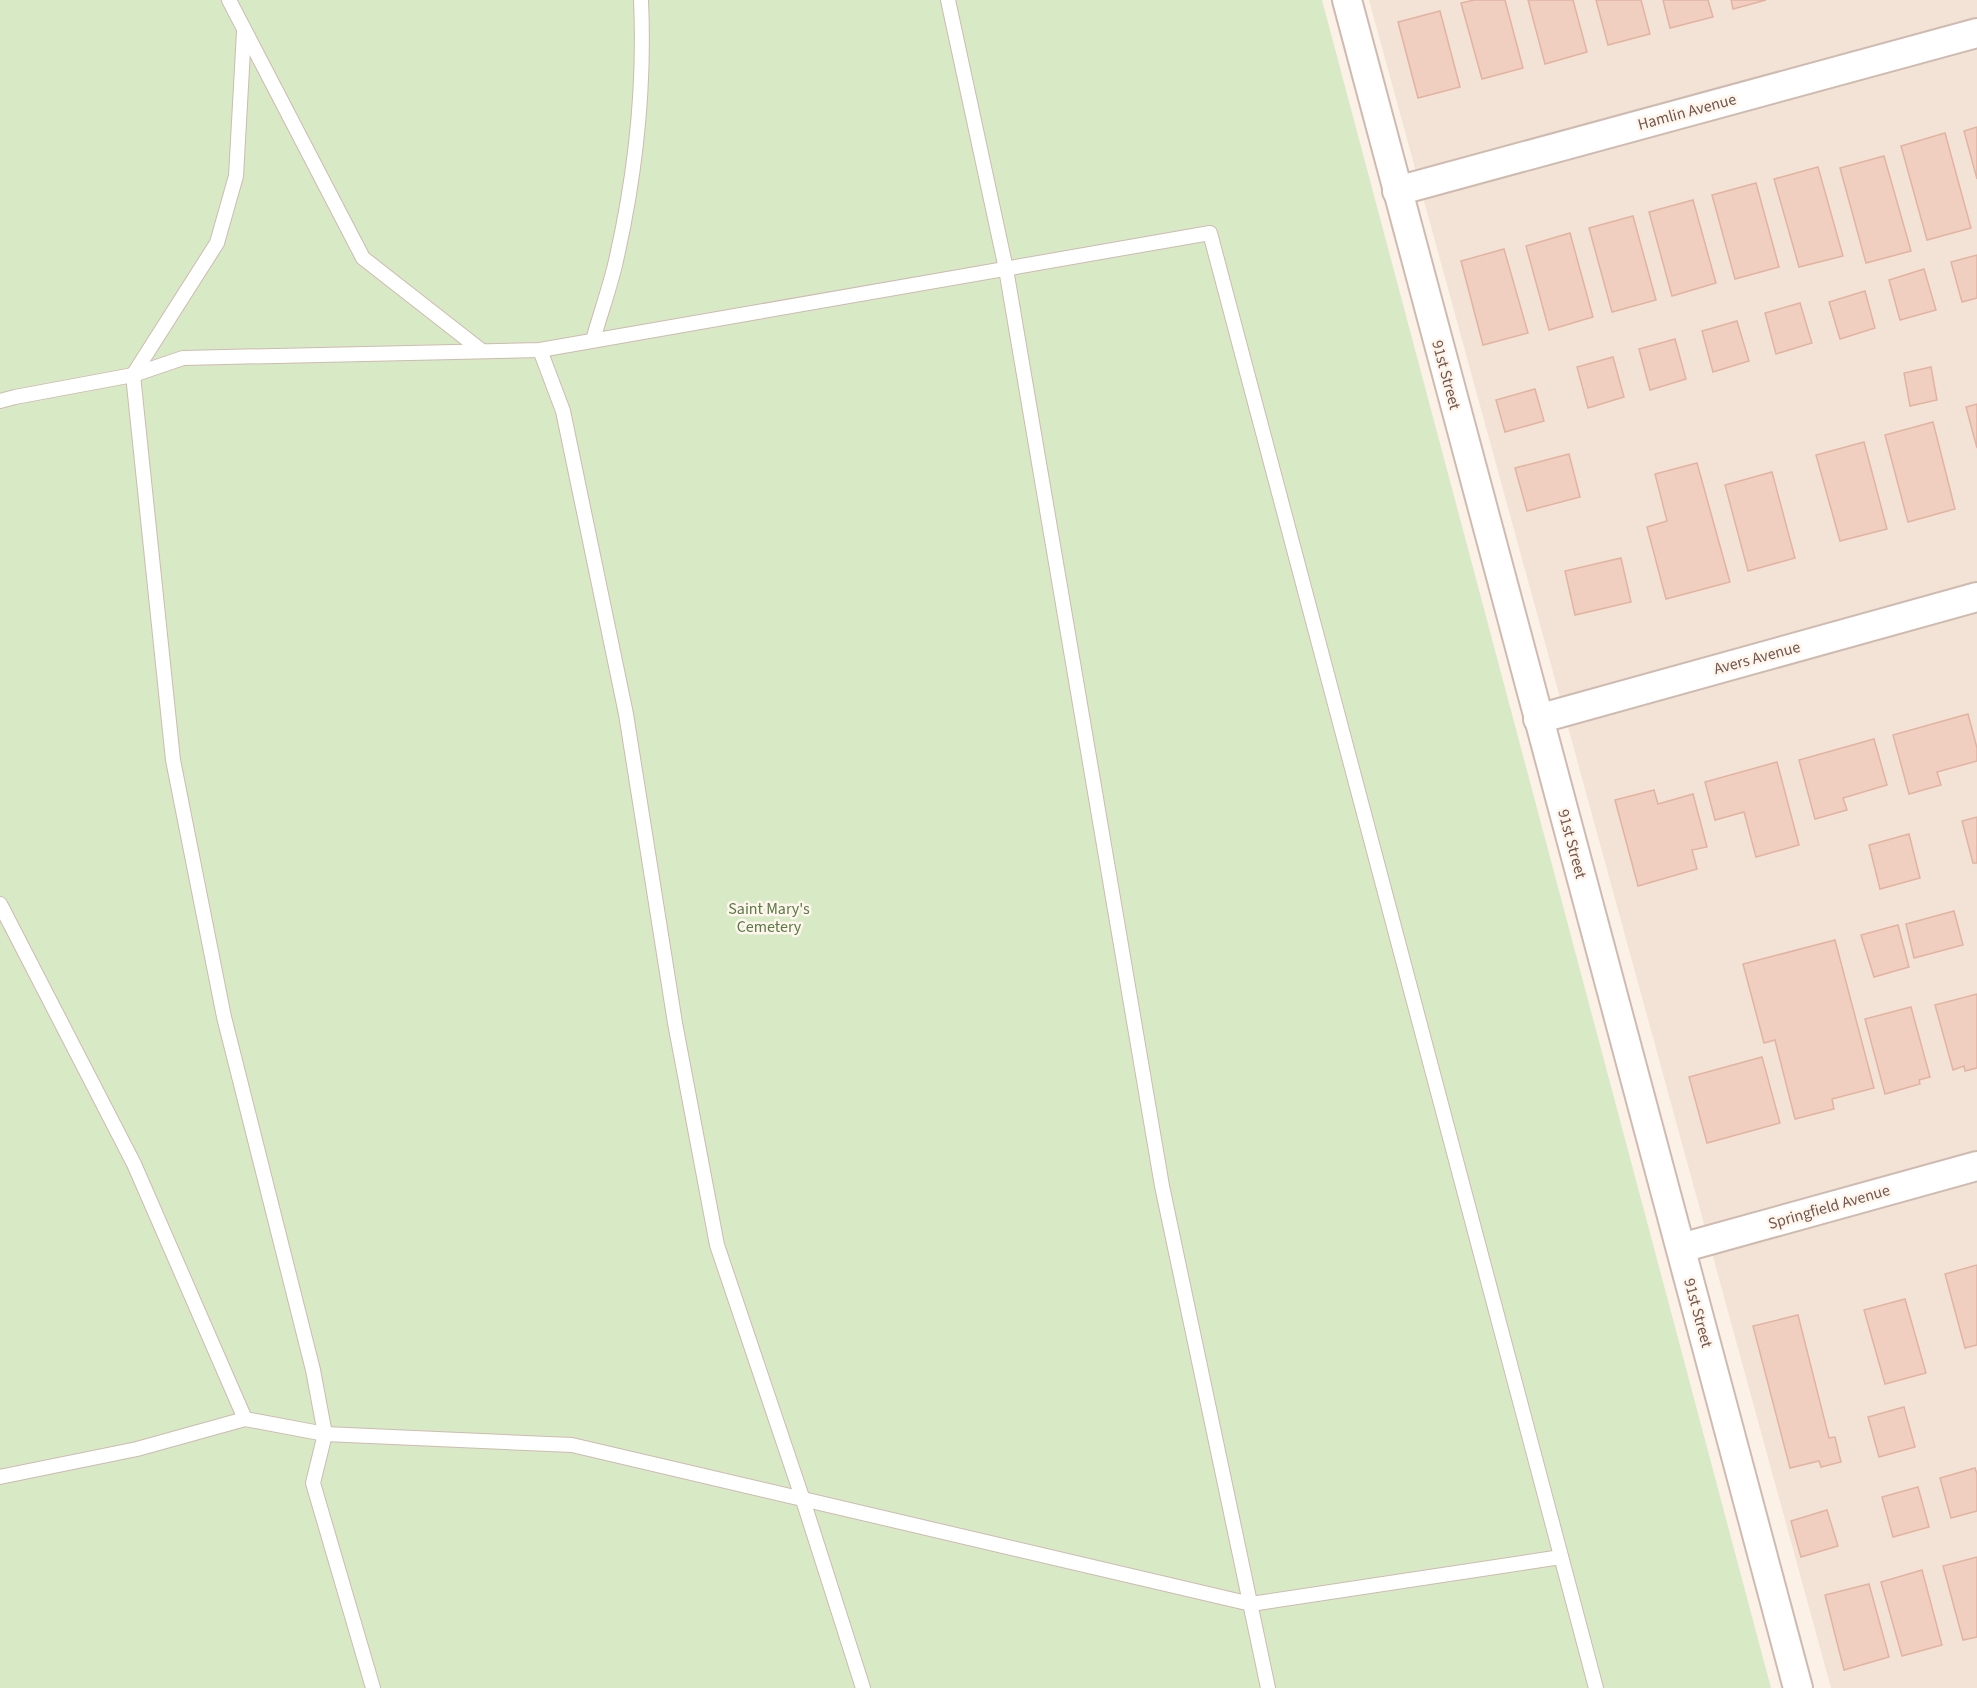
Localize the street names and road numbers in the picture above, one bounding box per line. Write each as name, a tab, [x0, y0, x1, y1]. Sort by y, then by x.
street label: Hamlin Avenue	[1635, 88, 1739, 136]
street label: 91st Street	[1426, 338, 1466, 413]
street label: Avers Avenue	[1711, 636, 1803, 680]
street label: 91st Street	[1552, 807, 1592, 882]
street label: Springfield Avenue	[1766, 1179, 1893, 1235]
street label: 91st Street	[1678, 1276, 1718, 1351]

